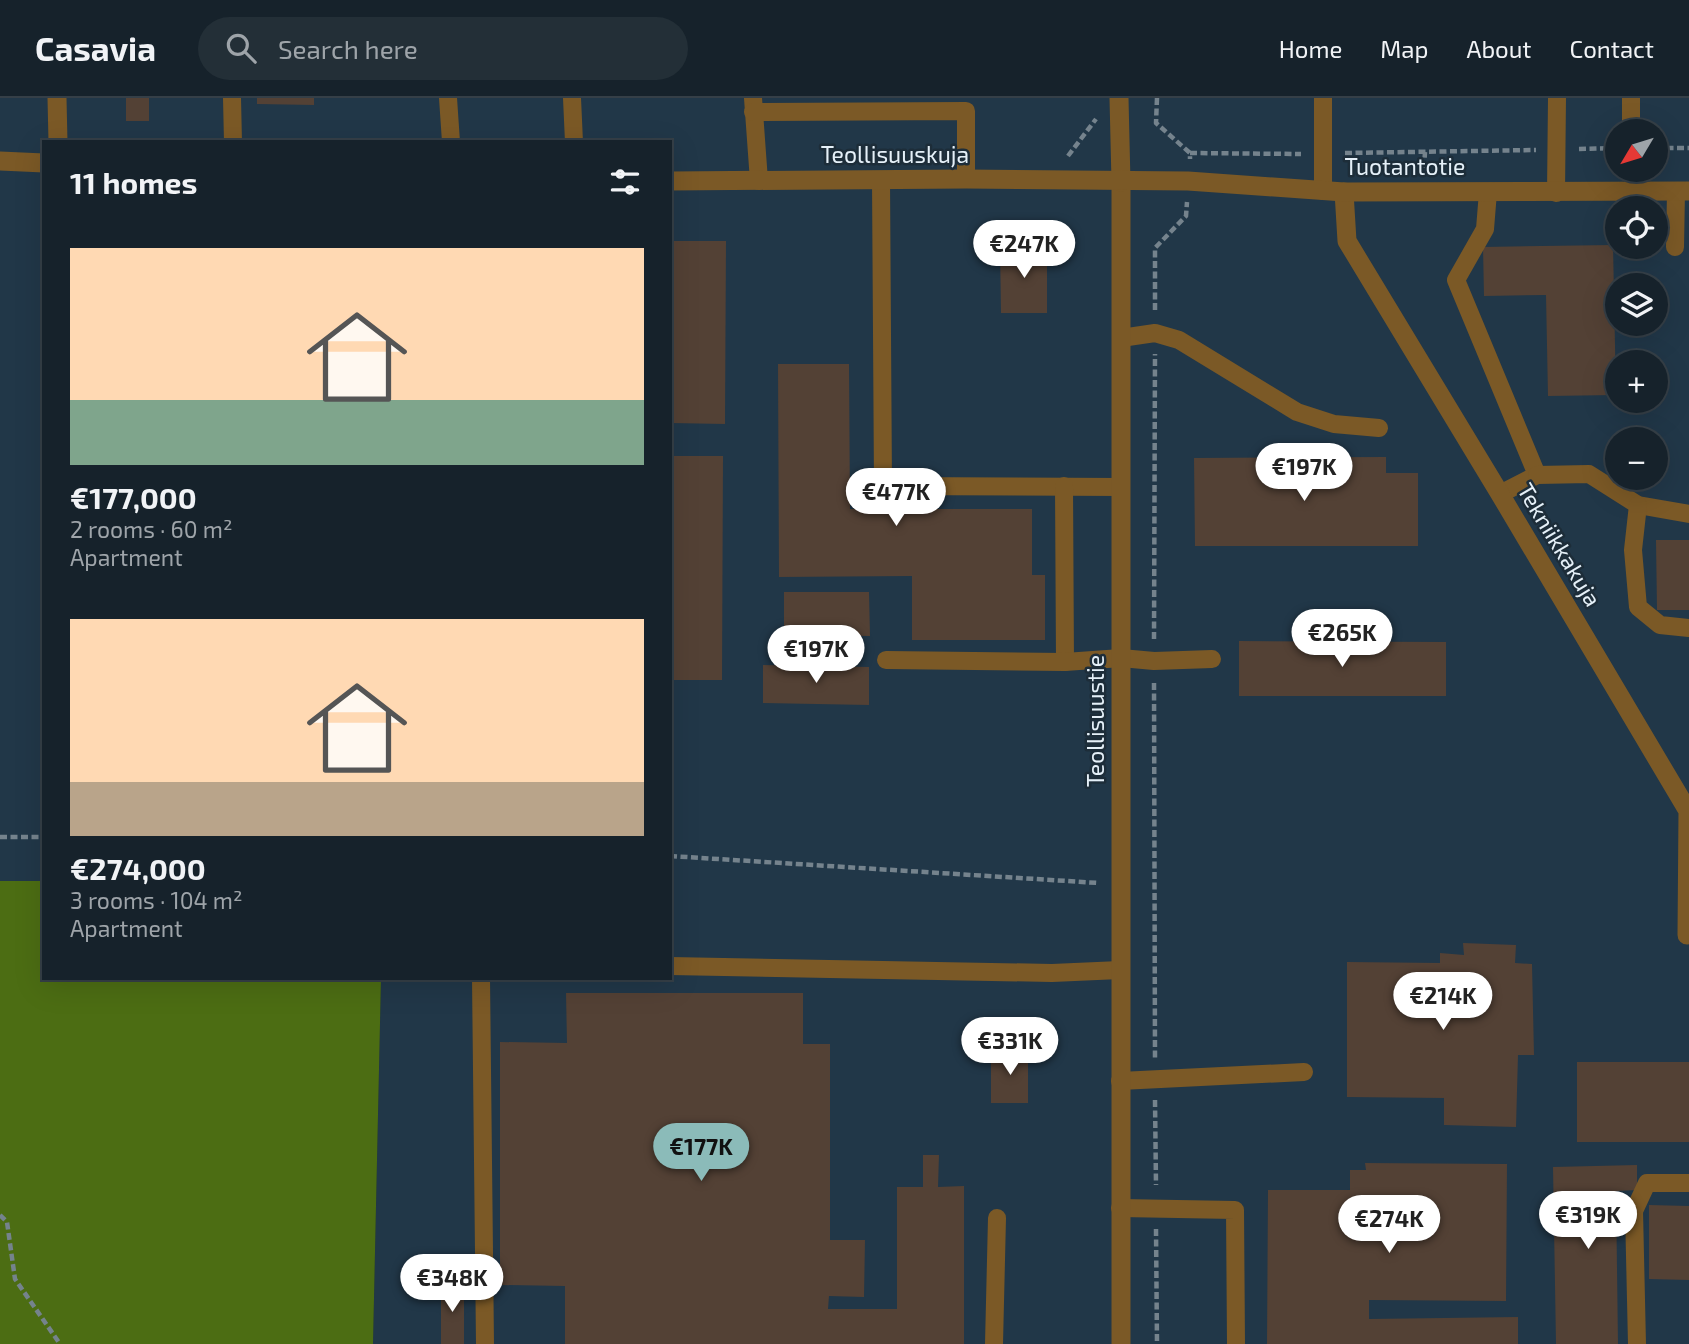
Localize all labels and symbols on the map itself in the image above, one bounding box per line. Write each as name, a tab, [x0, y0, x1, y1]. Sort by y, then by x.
north arrow	[1605, 119, 1668, 182]
street label: Teollisuuskuja	[821, 140, 969, 168]
street label: Tuotantotie	[1345, 152, 1465, 180]
pin: €247K	[975, 220, 1073, 280]
pin: €197K	[1255, 444, 1353, 503]
pin: €477K	[847, 468, 945, 528]
street label: Tekniikkakuja	[1512, 478, 1608, 611]
pin: €265K	[1293, 610, 1391, 669]
pin: €197K	[767, 626, 865, 685]
street label: Teollisuustie	[1081, 655, 1109, 787]
pin: €214K	[1394, 972, 1492, 1032]
pin: €331K	[961, 1018, 1059, 1077]
pin: €177K	[652, 1124, 750, 1183]
pin: €319K	[1539, 1192, 1637, 1251]
pin: €274K	[1340, 1196, 1438, 1255]
pin: €348K	[403, 1254, 501, 1314]

